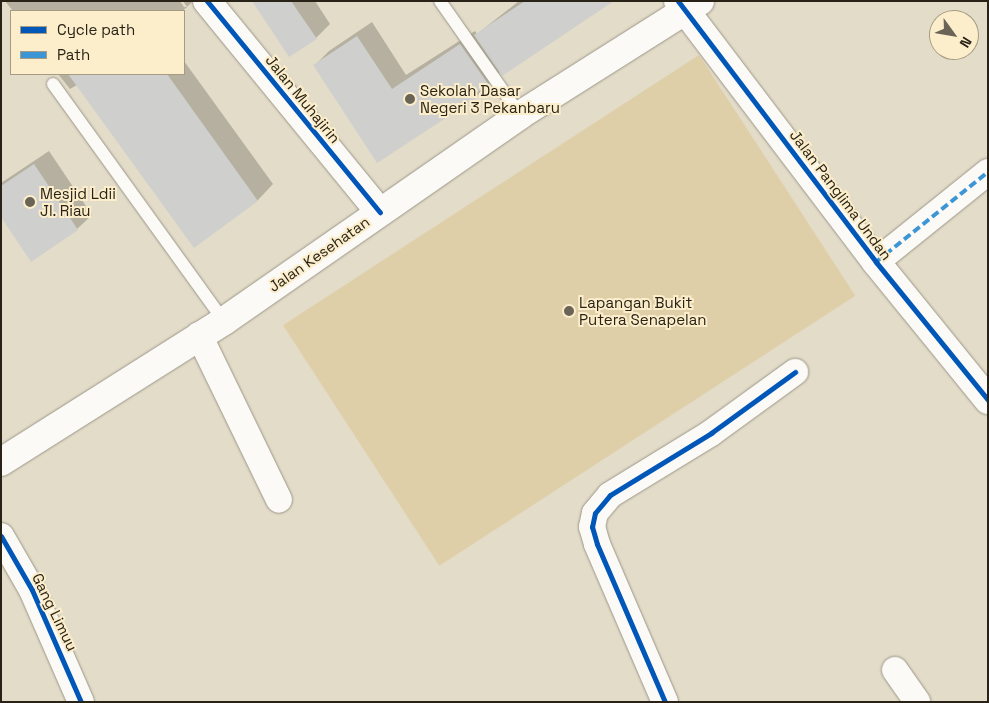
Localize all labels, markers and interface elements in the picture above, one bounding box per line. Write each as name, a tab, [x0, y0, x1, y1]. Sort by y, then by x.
legend	[10, 10, 185, 75]
north arrow	[929, 10, 979, 60]
text: Cycle path	[57, 20, 135, 39]
text: N	[956, 34, 976, 51]
text: Path	[57, 45, 90, 64]
street label: Jalan Muhajirin	[262, 51, 344, 147]
place label: Sekolah Dasar Negeri 3 Pekanbaru	[420, 81, 560, 116]
marker: Sekolah Dasar Negeri 3 Pekanbaru	[404, 93, 416, 105]
street label: Jalan Panglima Undan	[786, 126, 896, 264]
place label: Mesjid Ldii Jl. Riau	[40, 184, 116, 219]
marker: Mesjid Ldii Jl. Riau	[24, 196, 36, 208]
street label: Jalan Kesehatan	[265, 212, 373, 296]
place label: Lapangan Bukit Putera Senapelan	[579, 293, 707, 328]
marker: Lapangan Bukit Putera Senapelan	[563, 305, 575, 317]
street label: Gang Limuu	[28, 570, 82, 654]

